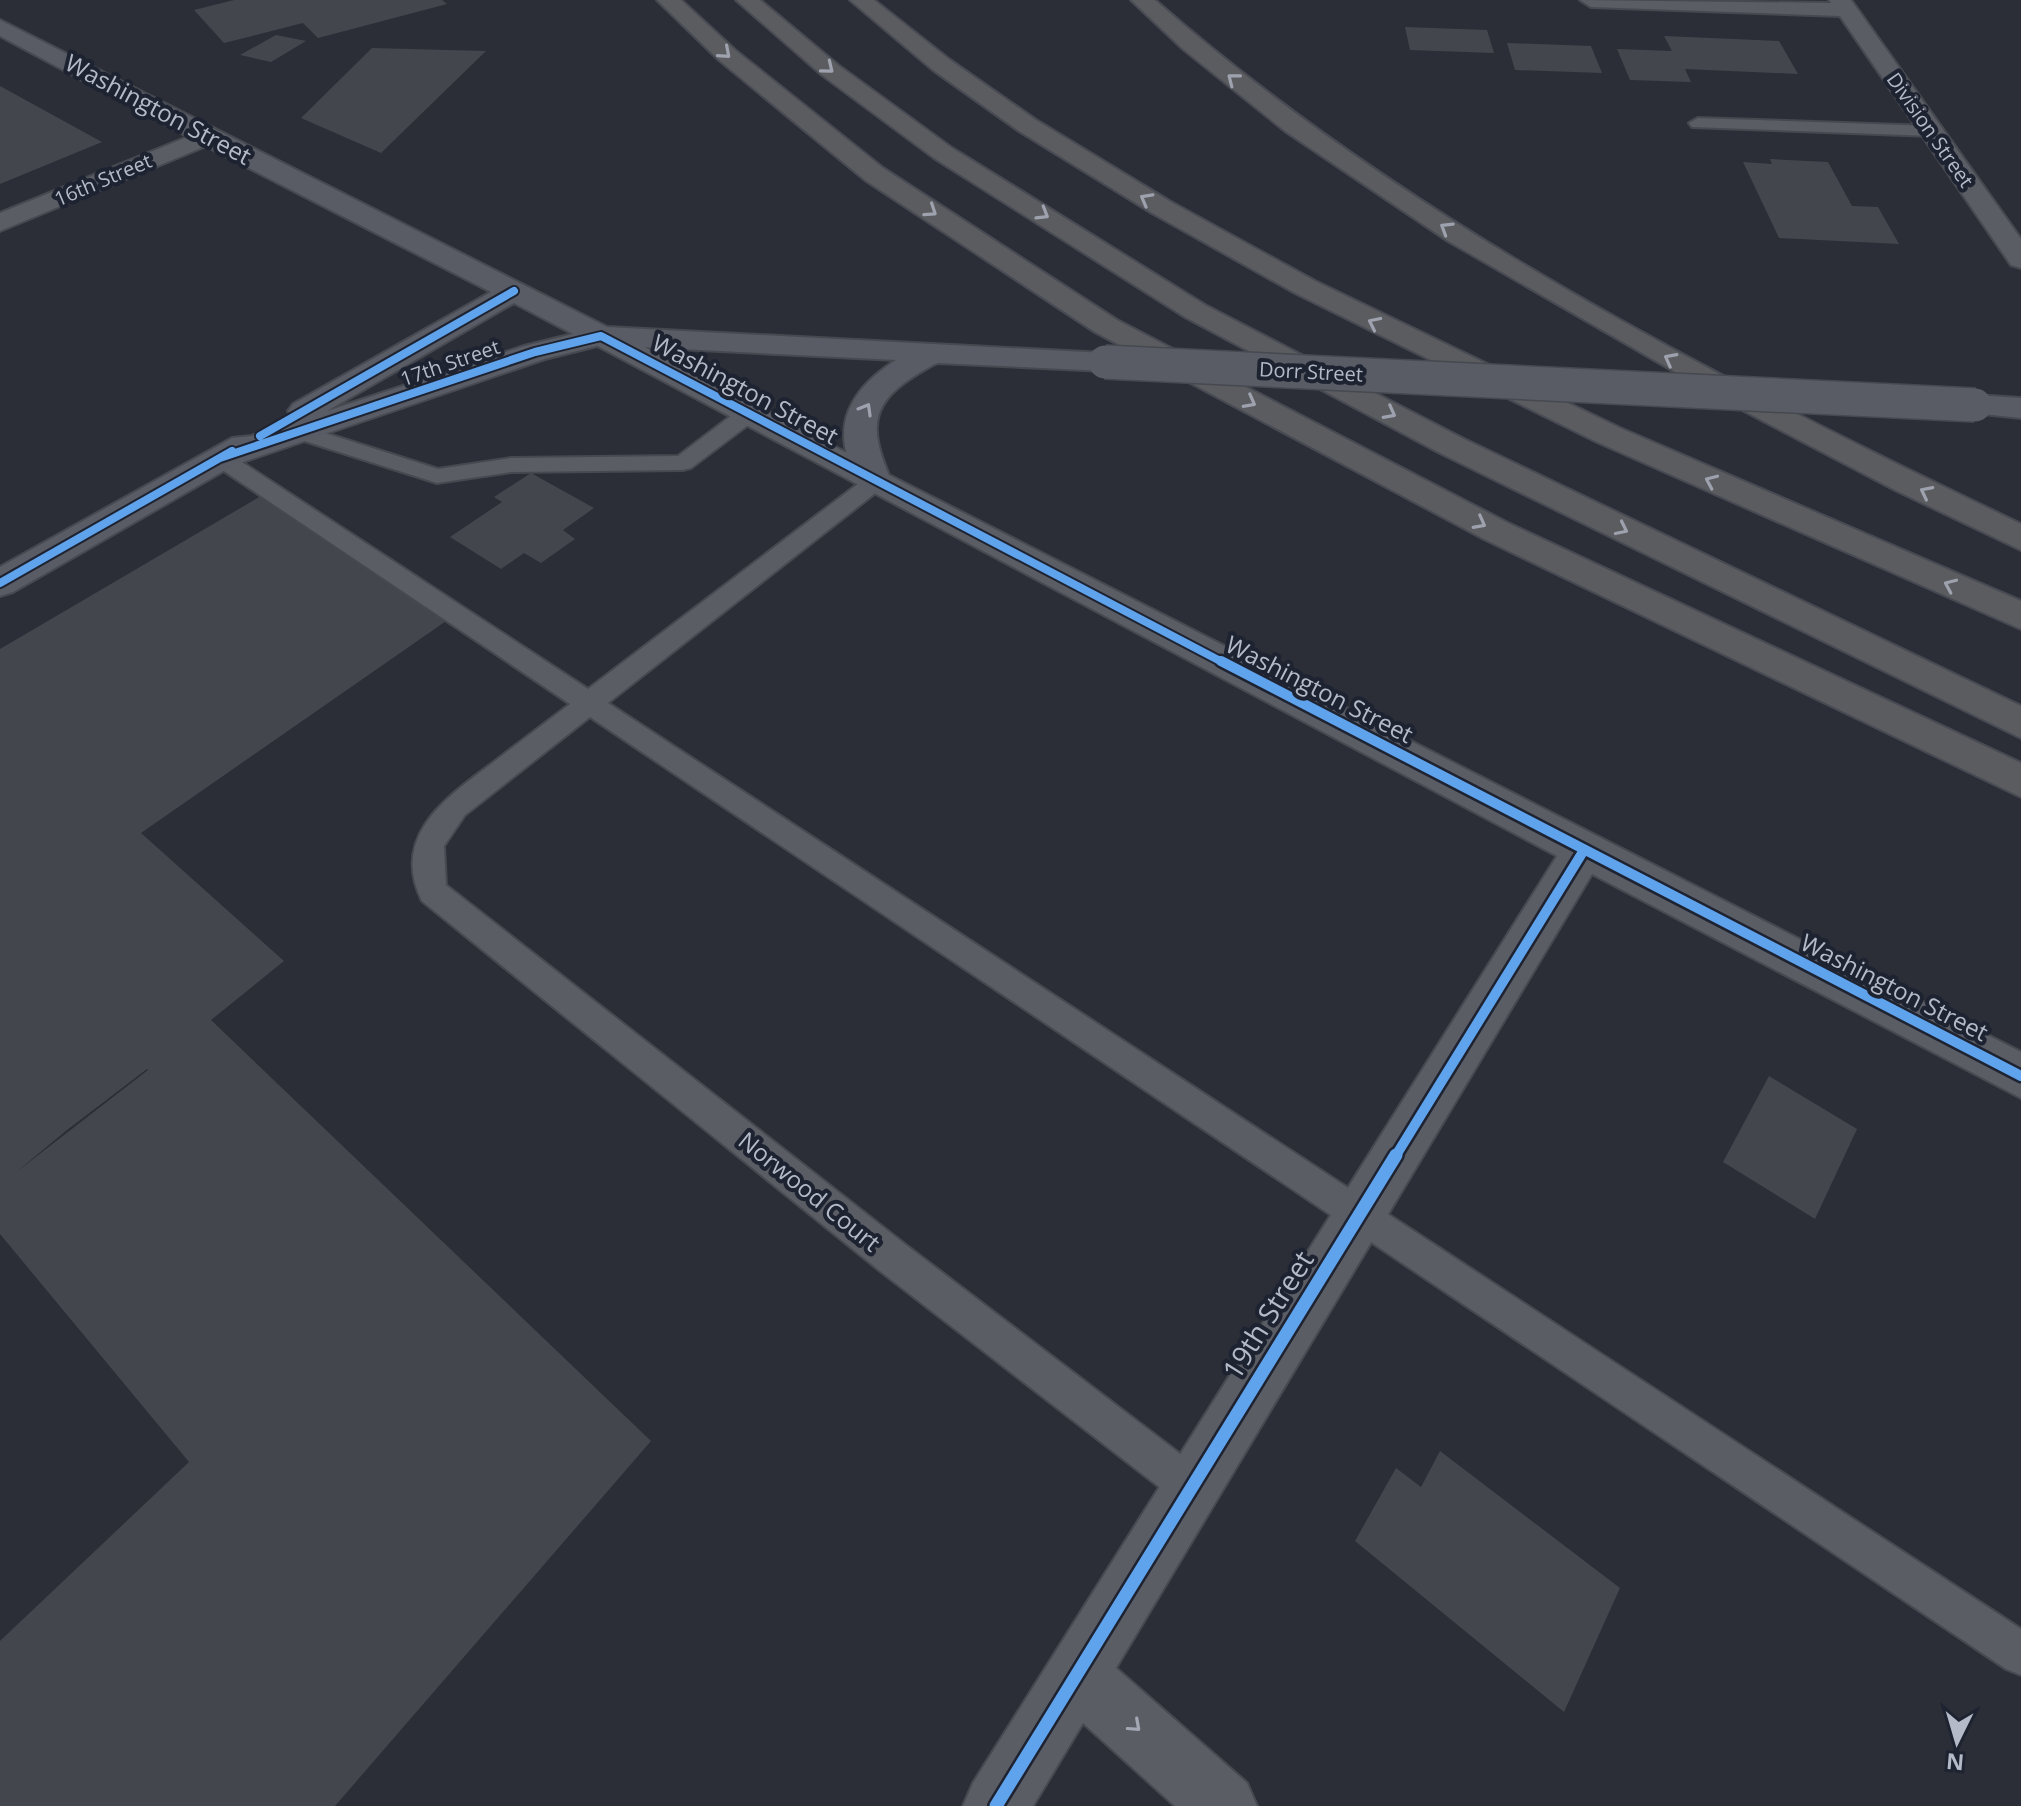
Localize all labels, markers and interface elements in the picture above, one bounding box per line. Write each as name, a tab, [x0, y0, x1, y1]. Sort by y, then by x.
one-way arrow	[716, 43, 731, 58]
street label: Washington Street	[60, 46, 258, 172]
one-way arrow	[819, 58, 834, 73]
street label: Division Street	[1881, 67, 1980, 193]
one-way arrow	[1228, 74, 1242, 89]
street label: 16th Street	[50, 147, 156, 212]
one-way arrow	[1140, 193, 1155, 209]
one-way arrow	[923, 202, 937, 217]
one-way arrow	[1034, 204, 1049, 220]
one-way arrow	[1440, 222, 1455, 238]
one-way arrow	[1368, 317, 1383, 333]
street label: Washington Street	[647, 326, 845, 452]
street label: 17th Street	[397, 333, 503, 392]
one-way arrow	[1664, 353, 1679, 368]
street label: Dorr Street	[1258, 355, 1364, 388]
one-way arrow	[1242, 392, 1257, 407]
one-way arrow	[856, 403, 872, 418]
one-way arrow	[1381, 404, 1396, 419]
one-way arrow	[1705, 474, 1719, 490]
one-way arrow	[1919, 486, 1934, 502]
one-way arrow	[1472, 514, 1487, 529]
one-way arrow	[1614, 520, 1629, 535]
one-way arrow	[1943, 578, 1958, 594]
street label: Washington Street	[1220, 627, 1419, 750]
street label: Washington Street	[1795, 925, 1994, 1048]
street label: Norwood Court	[732, 1123, 888, 1258]
street label: 19th Street	[1213, 1243, 1322, 1386]
north arrow	[1917, 1702, 1997, 1782]
one-way arrow	[1125, 1717, 1140, 1731]
text: N	[1945, 1747, 1965, 1779]

